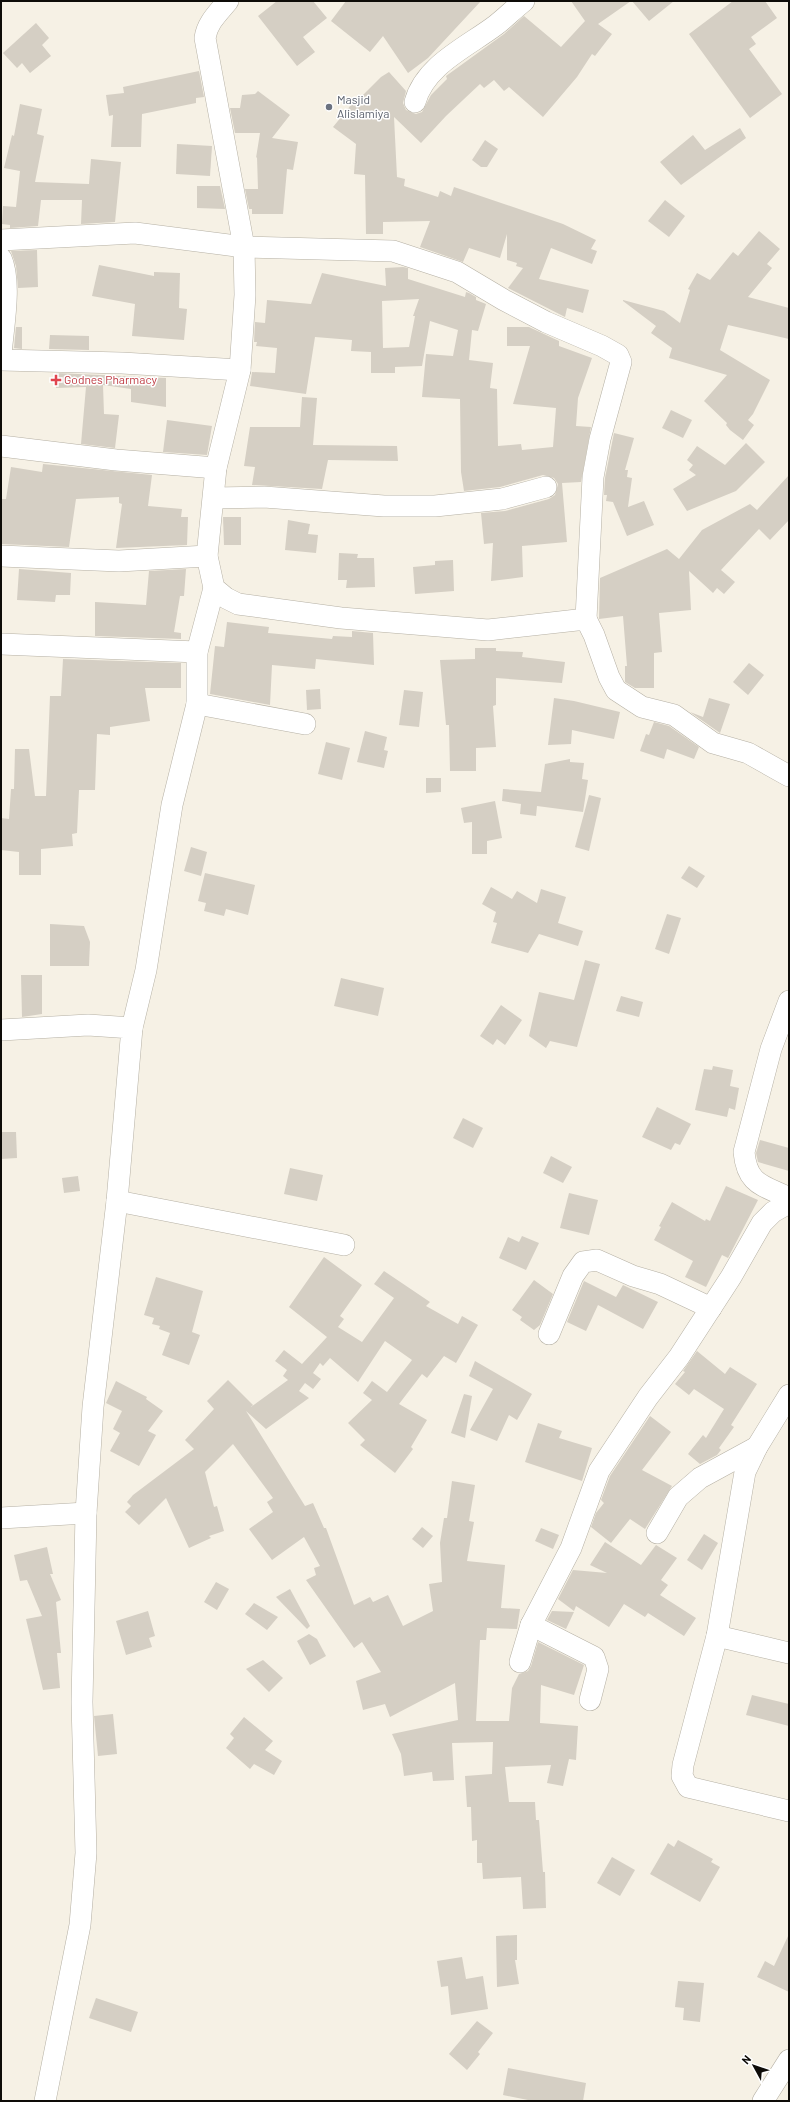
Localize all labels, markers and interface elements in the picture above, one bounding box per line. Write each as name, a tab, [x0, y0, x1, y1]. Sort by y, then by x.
place label: Masjid Alislamiya	[337, 92, 389, 120]
marker: Masjid Alislamiya	[324, 102, 334, 112]
place label: Godnes Pharmacy	[64, 372, 158, 386]
marker: Godnes Pharmacy	[51, 375, 61, 385]
north arrow	[734, 2046, 774, 2086]
text: N	[739, 2052, 753, 2066]

